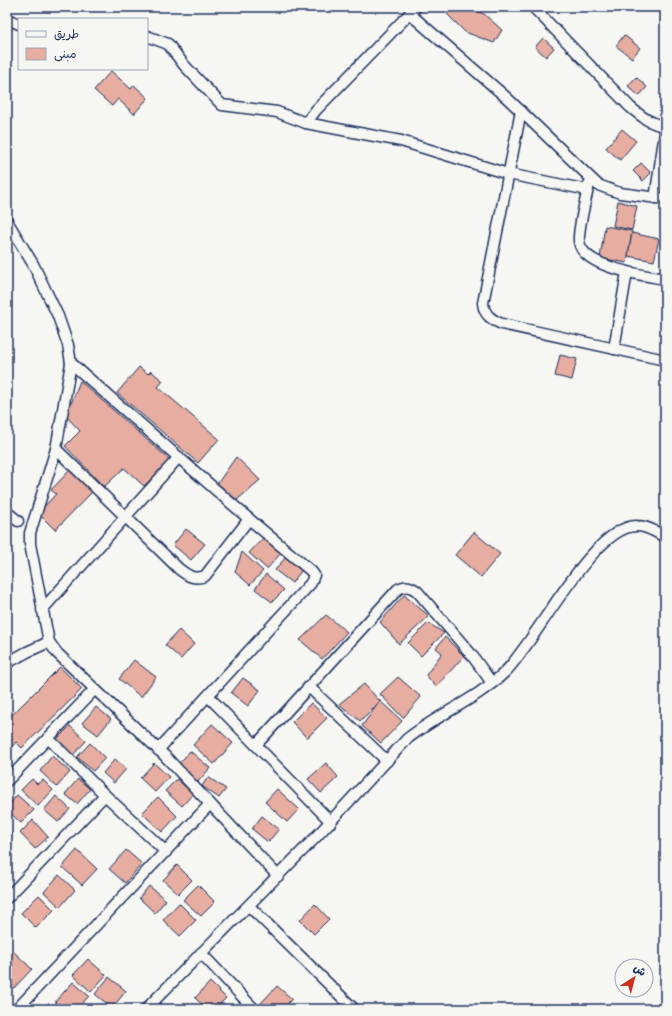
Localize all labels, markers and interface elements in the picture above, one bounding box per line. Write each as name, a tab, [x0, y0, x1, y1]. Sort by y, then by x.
legend	[18, 18, 148, 70]
text: طريق	[54, 27, 79, 41]
text: مبنى	[54, 47, 77, 62]
north arrow	[614, 958, 654, 998]
text: ش	[631, 961, 648, 979]

